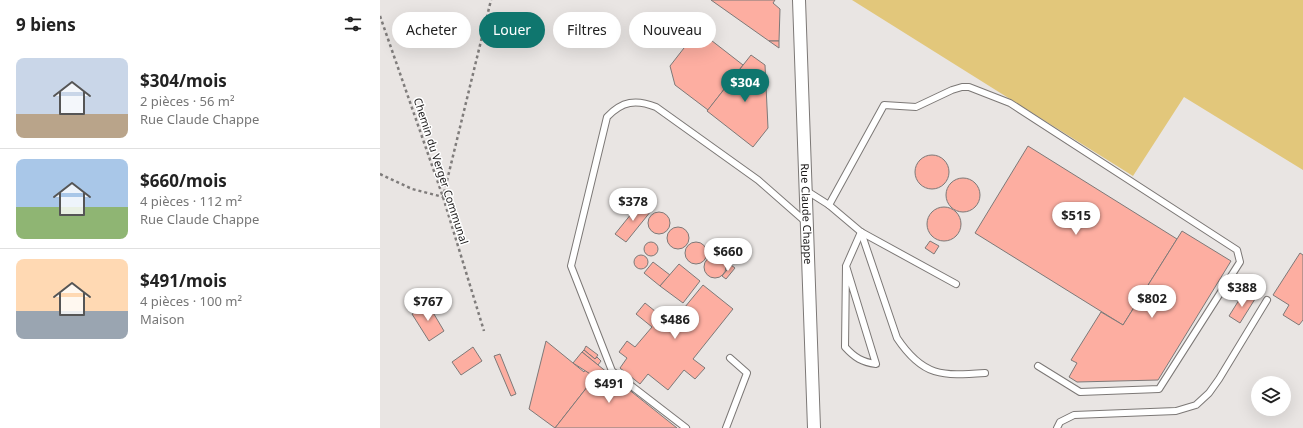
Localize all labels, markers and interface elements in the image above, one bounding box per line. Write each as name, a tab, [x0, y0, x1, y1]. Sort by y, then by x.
chip: Acheter	[392, 12, 471, 48]
chip: Louer	[479, 12, 545, 48]
chip: Filtres	[553, 12, 621, 48]
chip: Nouveau	[629, 12, 716, 48]
text: 9 biens	[16, 13, 76, 36]
icon: filters	[342, 13, 364, 35]
text: $304/mois	[140, 69, 227, 92]
pin: $304	[721, 69, 769, 103]
text: $304	[730, 73, 760, 91]
icon: home	[48, 74, 96, 122]
text: 2 pièces · 56 m²	[140, 92, 235, 110]
street label: Chemin du Verger Communal	[411, 96, 472, 246]
text: Rue Claude Chappe	[140, 110, 259, 128]
street label: Rue Claude Chappe	[798, 163, 816, 265]
text: $660/mois	[140, 169, 227, 192]
icon: home	[48, 175, 96, 223]
pin: $378	[609, 188, 657, 222]
text: 4 pièces · 112 m²	[140, 192, 242, 210]
text: $378	[618, 192, 648, 210]
pin: $515	[1052, 202, 1100, 236]
text: $515	[1061, 206, 1091, 224]
text: Rue Claude Chappe	[140, 210, 259, 228]
pin: $660	[704, 238, 752, 272]
text: $660	[713, 242, 743, 260]
text: $491/mois	[140, 269, 227, 292]
pin: $388	[1218, 274, 1266, 308]
icon: home	[48, 275, 96, 323]
text: $388	[1227, 278, 1257, 296]
pin: $802	[1128, 285, 1176, 319]
pin: $767	[404, 288, 452, 322]
text: $802	[1137, 289, 1167, 307]
text: 4 pièces · 100 m²	[140, 292, 242, 310]
text: $767	[413, 292, 443, 310]
pin: $486	[651, 306, 699, 340]
text: Maison	[140, 310, 185, 328]
text: $486	[660, 310, 690, 328]
pin: $491	[585, 370, 633, 404]
text: $491	[594, 374, 624, 392]
map controls	[1251, 376, 1291, 416]
button: layers	[1251, 376, 1291, 416]

